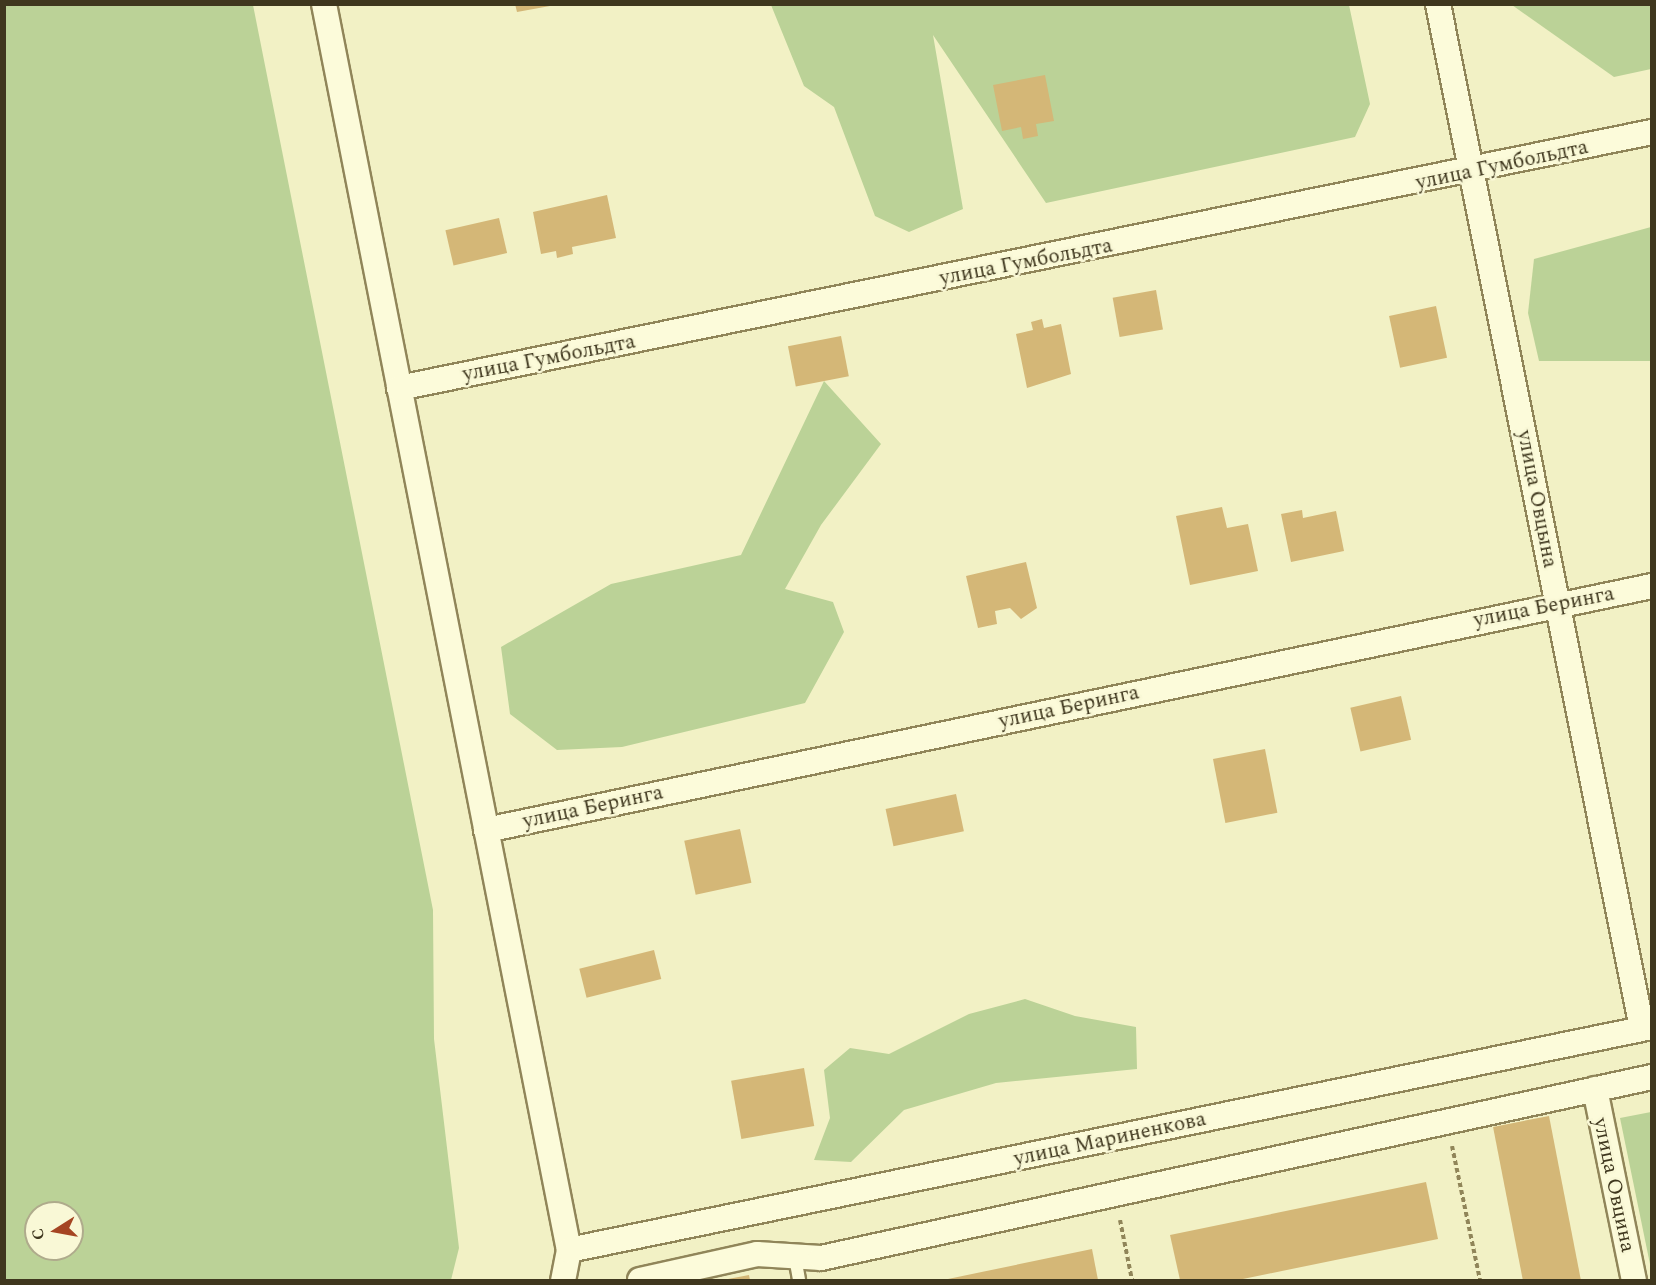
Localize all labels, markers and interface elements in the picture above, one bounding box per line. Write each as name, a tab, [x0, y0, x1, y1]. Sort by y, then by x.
street label: улица Гумбольдта	[1414, 134, 1590, 196]
street label: улица Гумбольдта	[937, 233, 1115, 291]
street label: улица Гумбольдта	[460, 329, 638, 387]
street label: улица Овцына	[1511, 428, 1563, 570]
street label: улица Беринга	[1471, 581, 1617, 633]
street label: улица Беринга	[997, 680, 1141, 734]
street label: улица Беринга	[521, 780, 665, 834]
street label: улица Мариненкова	[1012, 1106, 1208, 1172]
street label: улица Овцина	[1587, 1115, 1641, 1255]
north arrow	[24, 1201, 84, 1261]
text: С	[25, 1226, 51, 1242]

